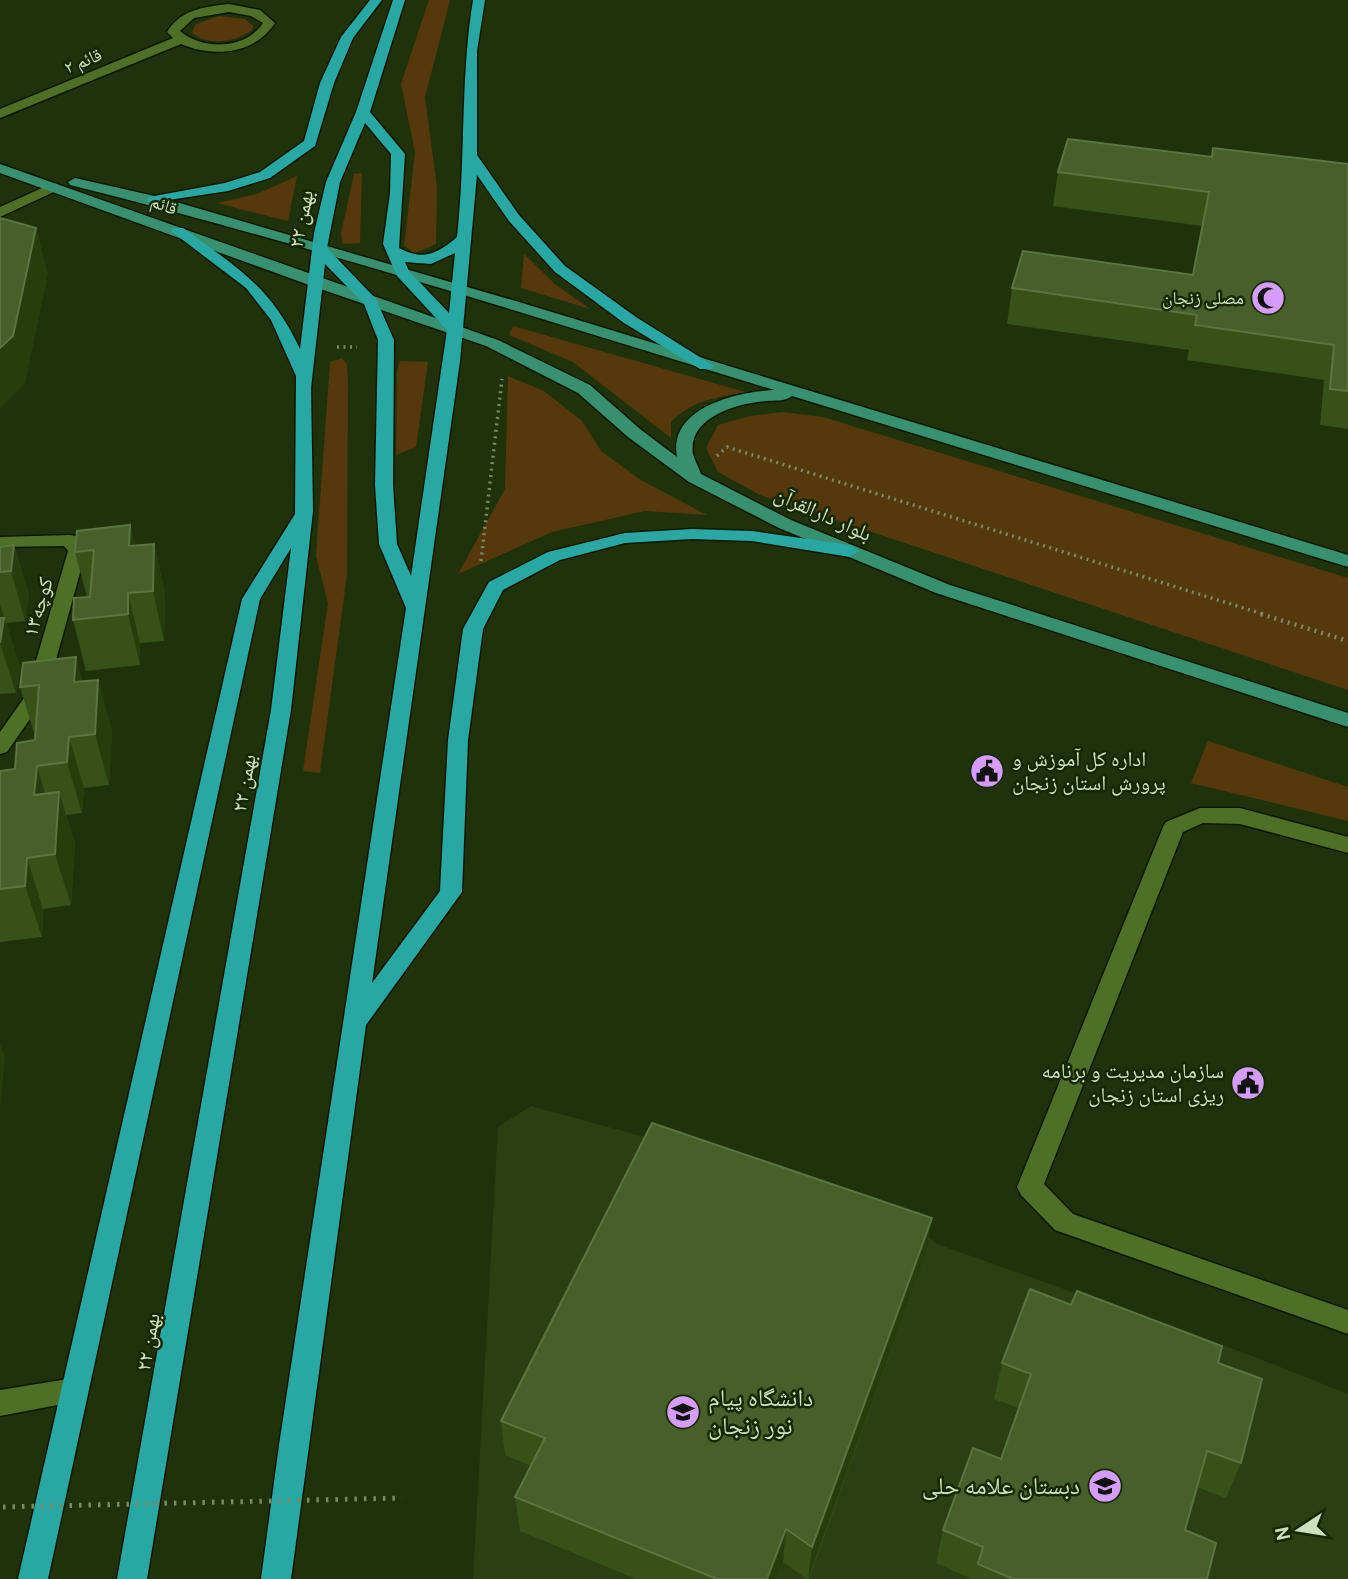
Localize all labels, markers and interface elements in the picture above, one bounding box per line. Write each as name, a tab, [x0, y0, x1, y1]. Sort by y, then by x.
street label: قائم ۲	[61, 43, 106, 80]
street label: ۲۲ بهمن	[283, 188, 319, 250]
street label: قائم	[147, 190, 180, 221]
mosque icon: مصلی زنجان	[1249, 279, 1287, 317]
place label: مصلی زنجان	[1162, 287, 1244, 309]
street label: بلوار دارالقرآن	[771, 481, 876, 546]
street label: کوچه۱۳	[17, 574, 58, 639]
place label: اداره کل آموزش و پرورش استان زنجان	[1012, 746, 1166, 796]
street label: ۲۲ بهمن	[226, 752, 262, 814]
public building icon: اداره کل آموزش و پرورش استان زنجان	[968, 752, 1006, 790]
place label: سازمان مدیریت و برنامه ریزی استان زنجان	[1042, 1058, 1224, 1107]
public building icon: سازمان مدیریت و برنامه ریزی استان زنجان	[1229, 1064, 1267, 1102]
street label: ۲۲ بهمن	[130, 1311, 166, 1373]
place label: دانشگاه پیام نور زنجان	[708, 1383, 813, 1440]
school or university icon: دانشگاه پیام نور زنجان	[664, 1393, 702, 1431]
school or university icon: دبستان علامه حلی	[1086, 1467, 1124, 1505]
place label: دبستان علامه حلی	[922, 1471, 1080, 1500]
north arrow	[1264, 1495, 1334, 1565]
text: N	[1270, 1524, 1296, 1542]

